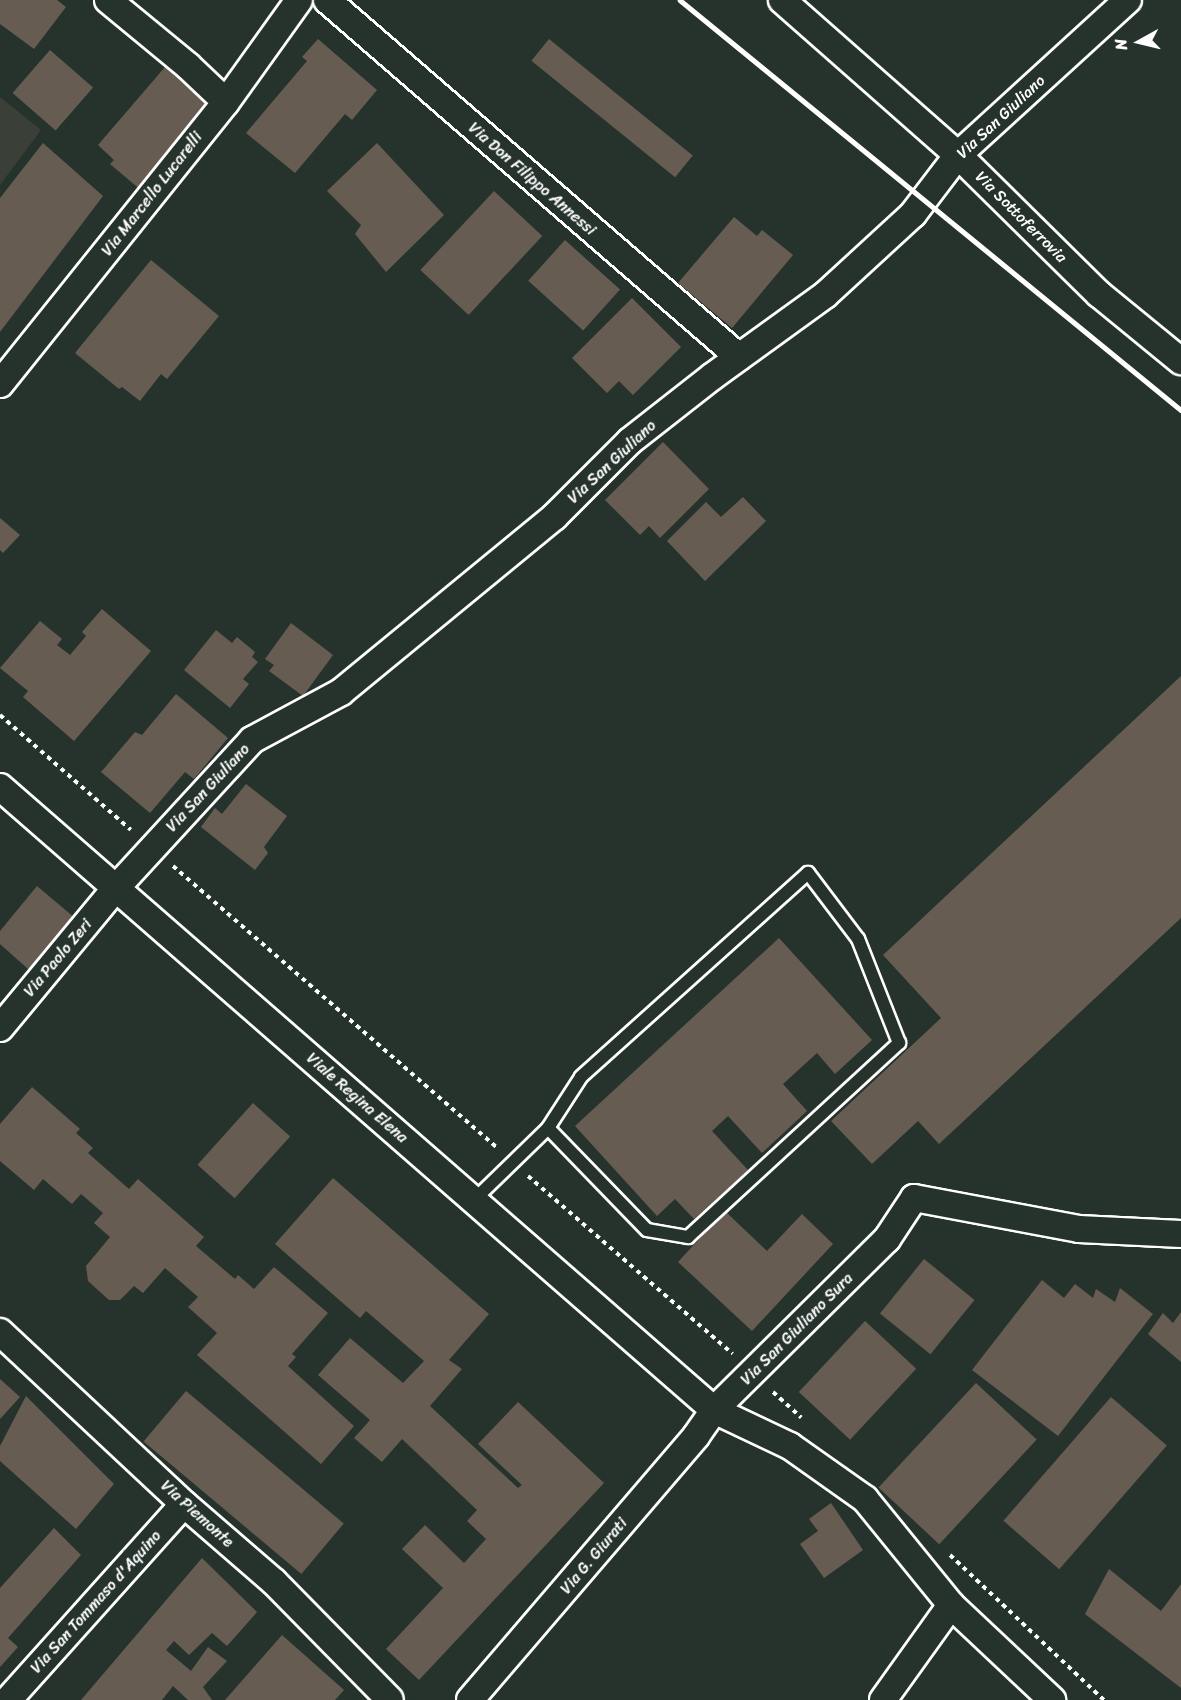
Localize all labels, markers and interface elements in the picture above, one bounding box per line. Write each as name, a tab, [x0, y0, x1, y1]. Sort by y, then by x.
north arrow	[1109, 12, 1169, 72]
text: N	[1106, 37, 1136, 52]
street label: Via San Giuliano	[953, 71, 1049, 163]
street label: Via Don Filippo Annessi	[465, 119, 599, 239]
street label: Via Marcello Lucarelli	[98, 129, 206, 259]
street label: Via Sottoferrovia	[971, 167, 1071, 267]
street label: Via San Giuliano	[564, 416, 660, 508]
street label: Via San Giuliano	[162, 740, 254, 836]
street label: Via Paolo Zeri	[20, 915, 96, 1001]
street label: Viale Regina Elena	[302, 1049, 412, 1147]
street label: Via San Giuliano Sura	[737, 1269, 857, 1389]
street label: Via Piemonte	[156, 1476, 238, 1552]
street label: Via G. Giurati	[556, 1514, 632, 1598]
street label: Via San Tommaso d'Aquino	[27, 1526, 165, 1678]

